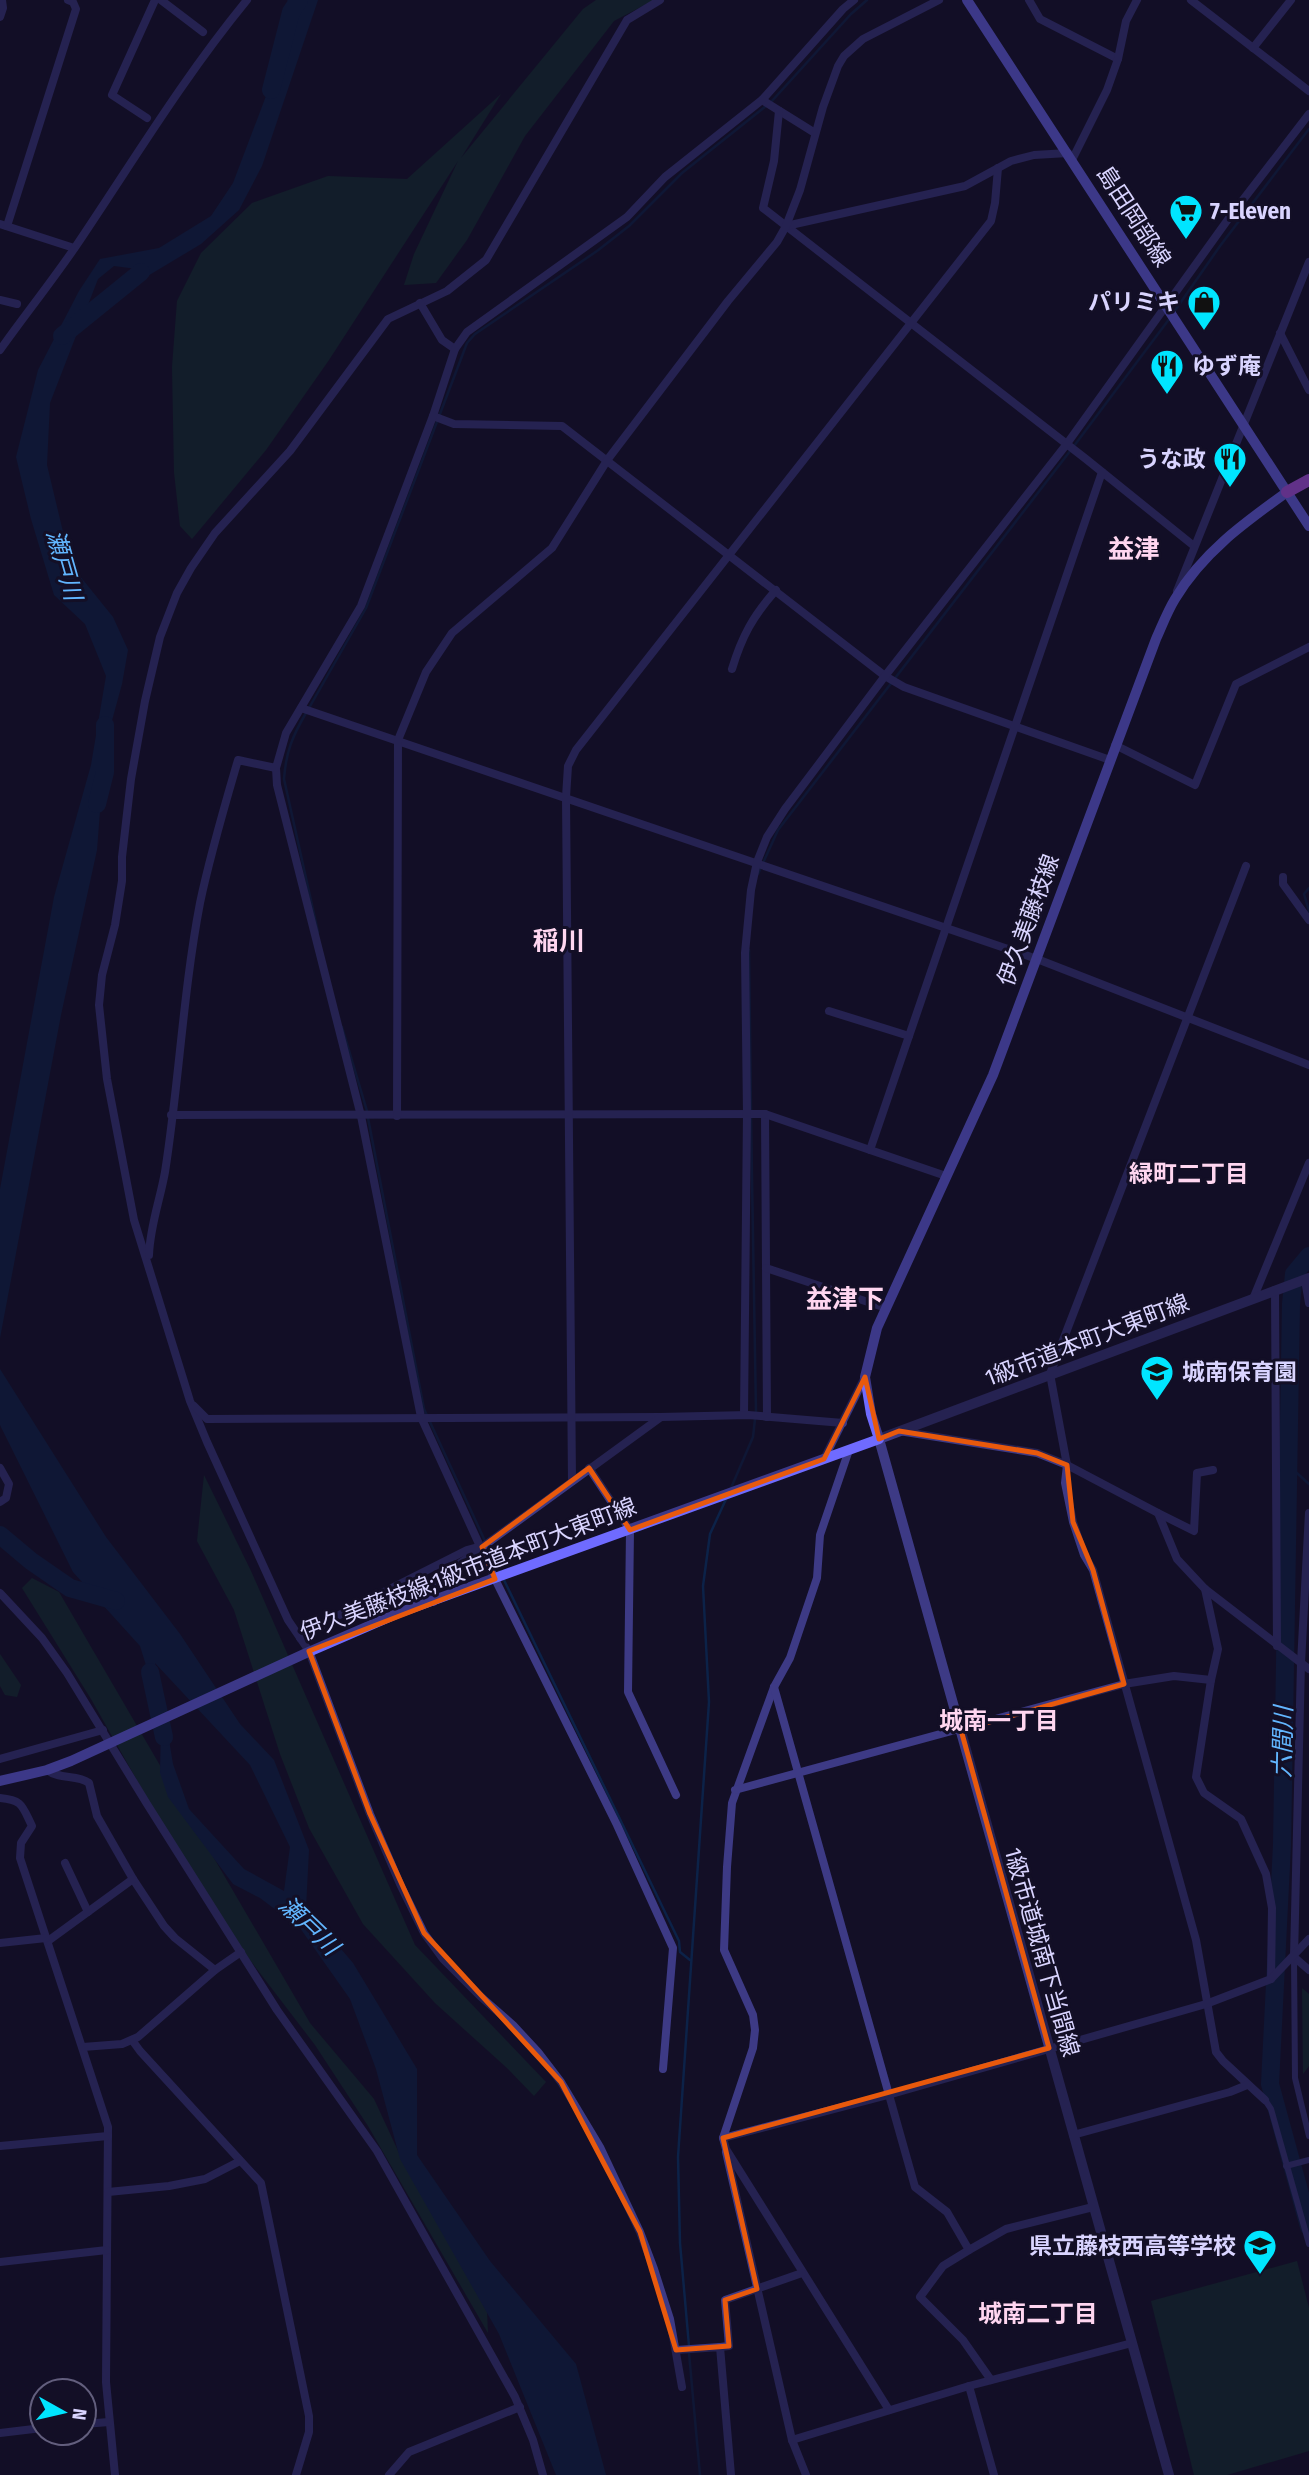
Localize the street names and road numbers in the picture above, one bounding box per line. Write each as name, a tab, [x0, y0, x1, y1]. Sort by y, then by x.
street label: 島田岡部線	[1091, 160, 1177, 272]
street label: 伊久美藤枝線	[991, 850, 1065, 990]
street label: 1級市道本町大東町線	[981, 1288, 1193, 1392]
street label: 伊久美藤枝線;1級市道本町大東町線	[296, 1492, 640, 1646]
street label: 1級市道城南下当間線	[999, 1844, 1085, 2060]

